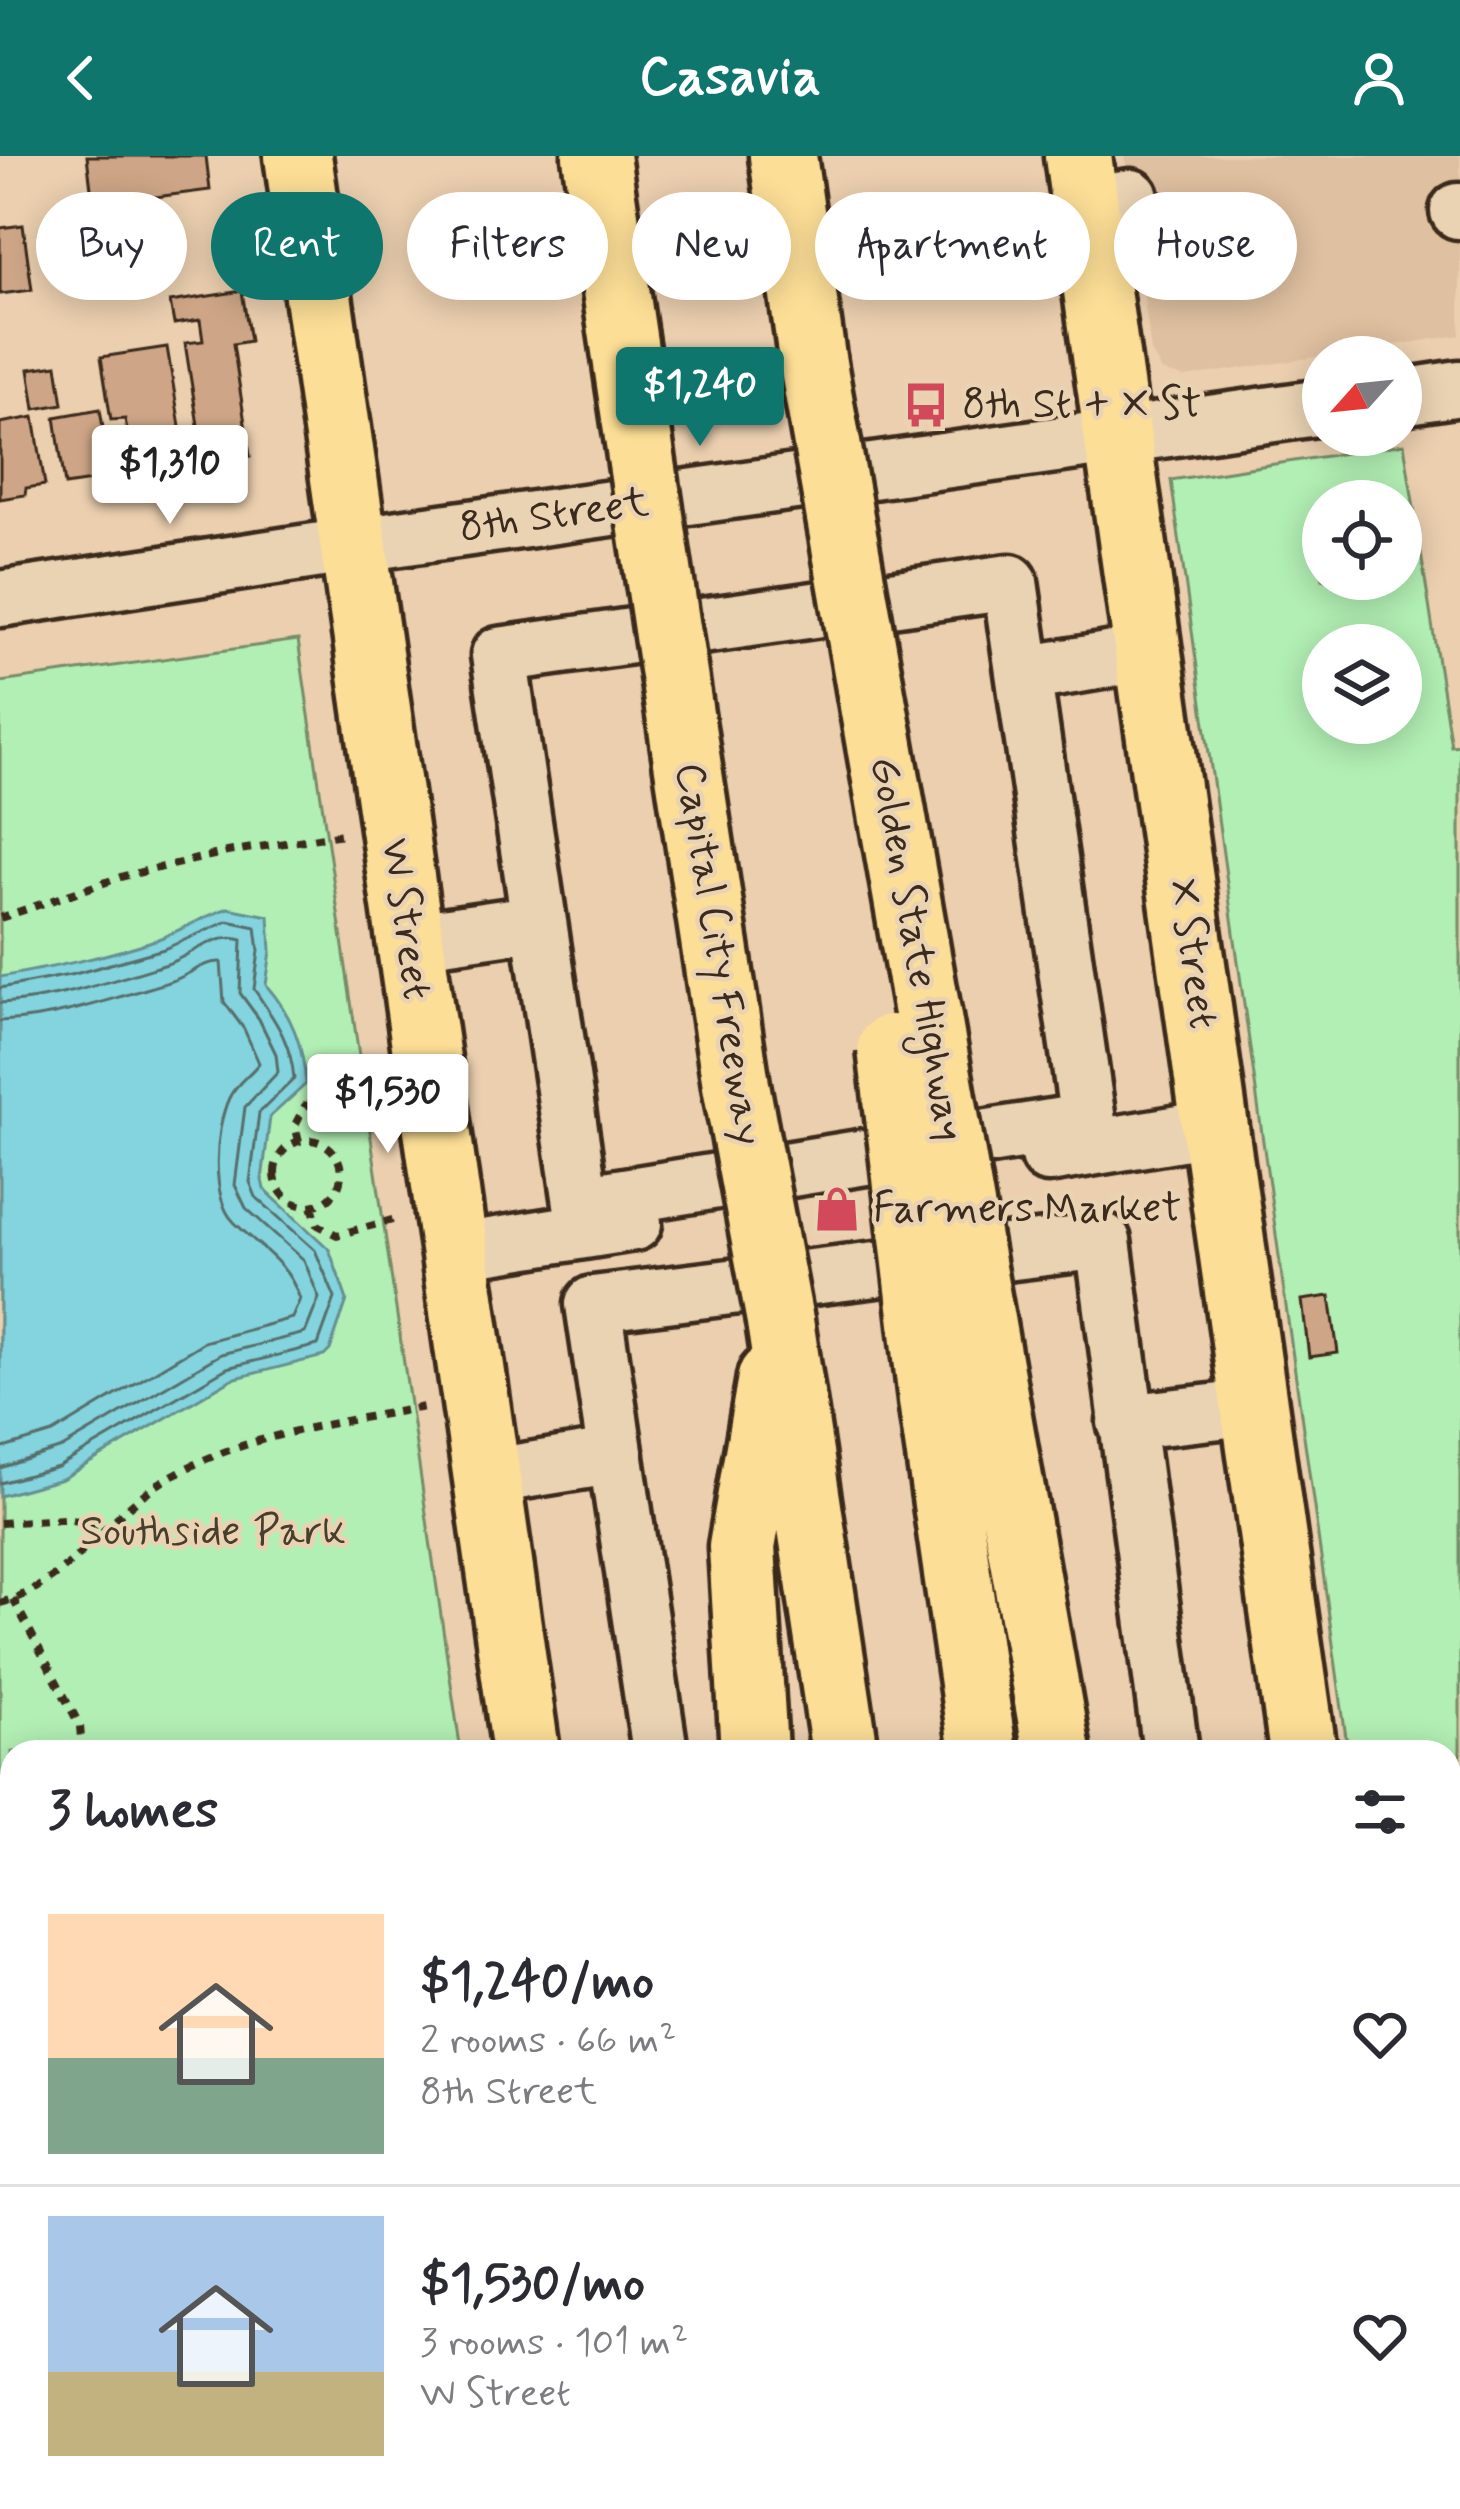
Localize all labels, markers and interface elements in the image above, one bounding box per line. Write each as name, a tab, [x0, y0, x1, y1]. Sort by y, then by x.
text: Casavia	[639, 43, 821, 114]
icon: back	[48, 45, 114, 111]
icon: person	[1346, 45, 1412, 111]
chip: Buy	[36, 192, 187, 300]
chip: Rent	[211, 192, 383, 300]
chip: Filters	[407, 192, 608, 300]
chip: New	[632, 192, 791, 300]
chip: Apartment	[815, 192, 1090, 300]
chip: House	[1114, 192, 1297, 300]
north arrow	[1302, 336, 1422, 456]
map controls	[1302, 336, 1422, 744]
pin: $1,240	[602, 347, 798, 449]
text: $1,240	[643, 360, 757, 411]
place label: 8th St + X St	[962, 378, 1201, 433]
bus stop icon: 8th St + X St	[901, 380, 951, 430]
pin: $1,310	[72, 425, 268, 527]
text: $1,310	[119, 438, 221, 489]
street label: 8th Street	[456, 475, 653, 557]
button: locate	[1302, 480, 1422, 600]
button: layers	[1302, 624, 1422, 744]
street label: Golden State Highway	[852, 753, 977, 1146]
street label: Capital City Freeway	[661, 759, 775, 1149]
street label: W Street	[366, 835, 444, 1003]
street label: X Street	[1154, 875, 1230, 1033]
pin: $1,530	[290, 1054, 486, 1156]
text: $1,530	[334, 1067, 442, 1118]
place label: Farmers Market	[873, 1182, 1181, 1237]
shop icon: Farmers Market	[812, 1184, 862, 1234]
park label: Southside Park	[80, 1505, 346, 1560]
text: 3 homes	[48, 1779, 218, 1845]
icon: filters	[1347, 1779, 1413, 1845]
text: $1,240/mo	[420, 1950, 654, 2016]
icon: home	[144, 1962, 288, 2106]
icon: heart	[1347, 2001, 1413, 2067]
text: 2 rooms · 66 m²	[420, 2016, 676, 2067]
text: 8th Street	[420, 2067, 597, 2118]
text: $1,530/mo	[420, 2252, 645, 2318]
icon: home	[144, 2264, 288, 2408]
icon: heart	[1347, 2303, 1413, 2369]
text: 3 rooms · 101 m²	[420, 2318, 688, 2369]
text: W Street	[420, 2369, 571, 2420]

